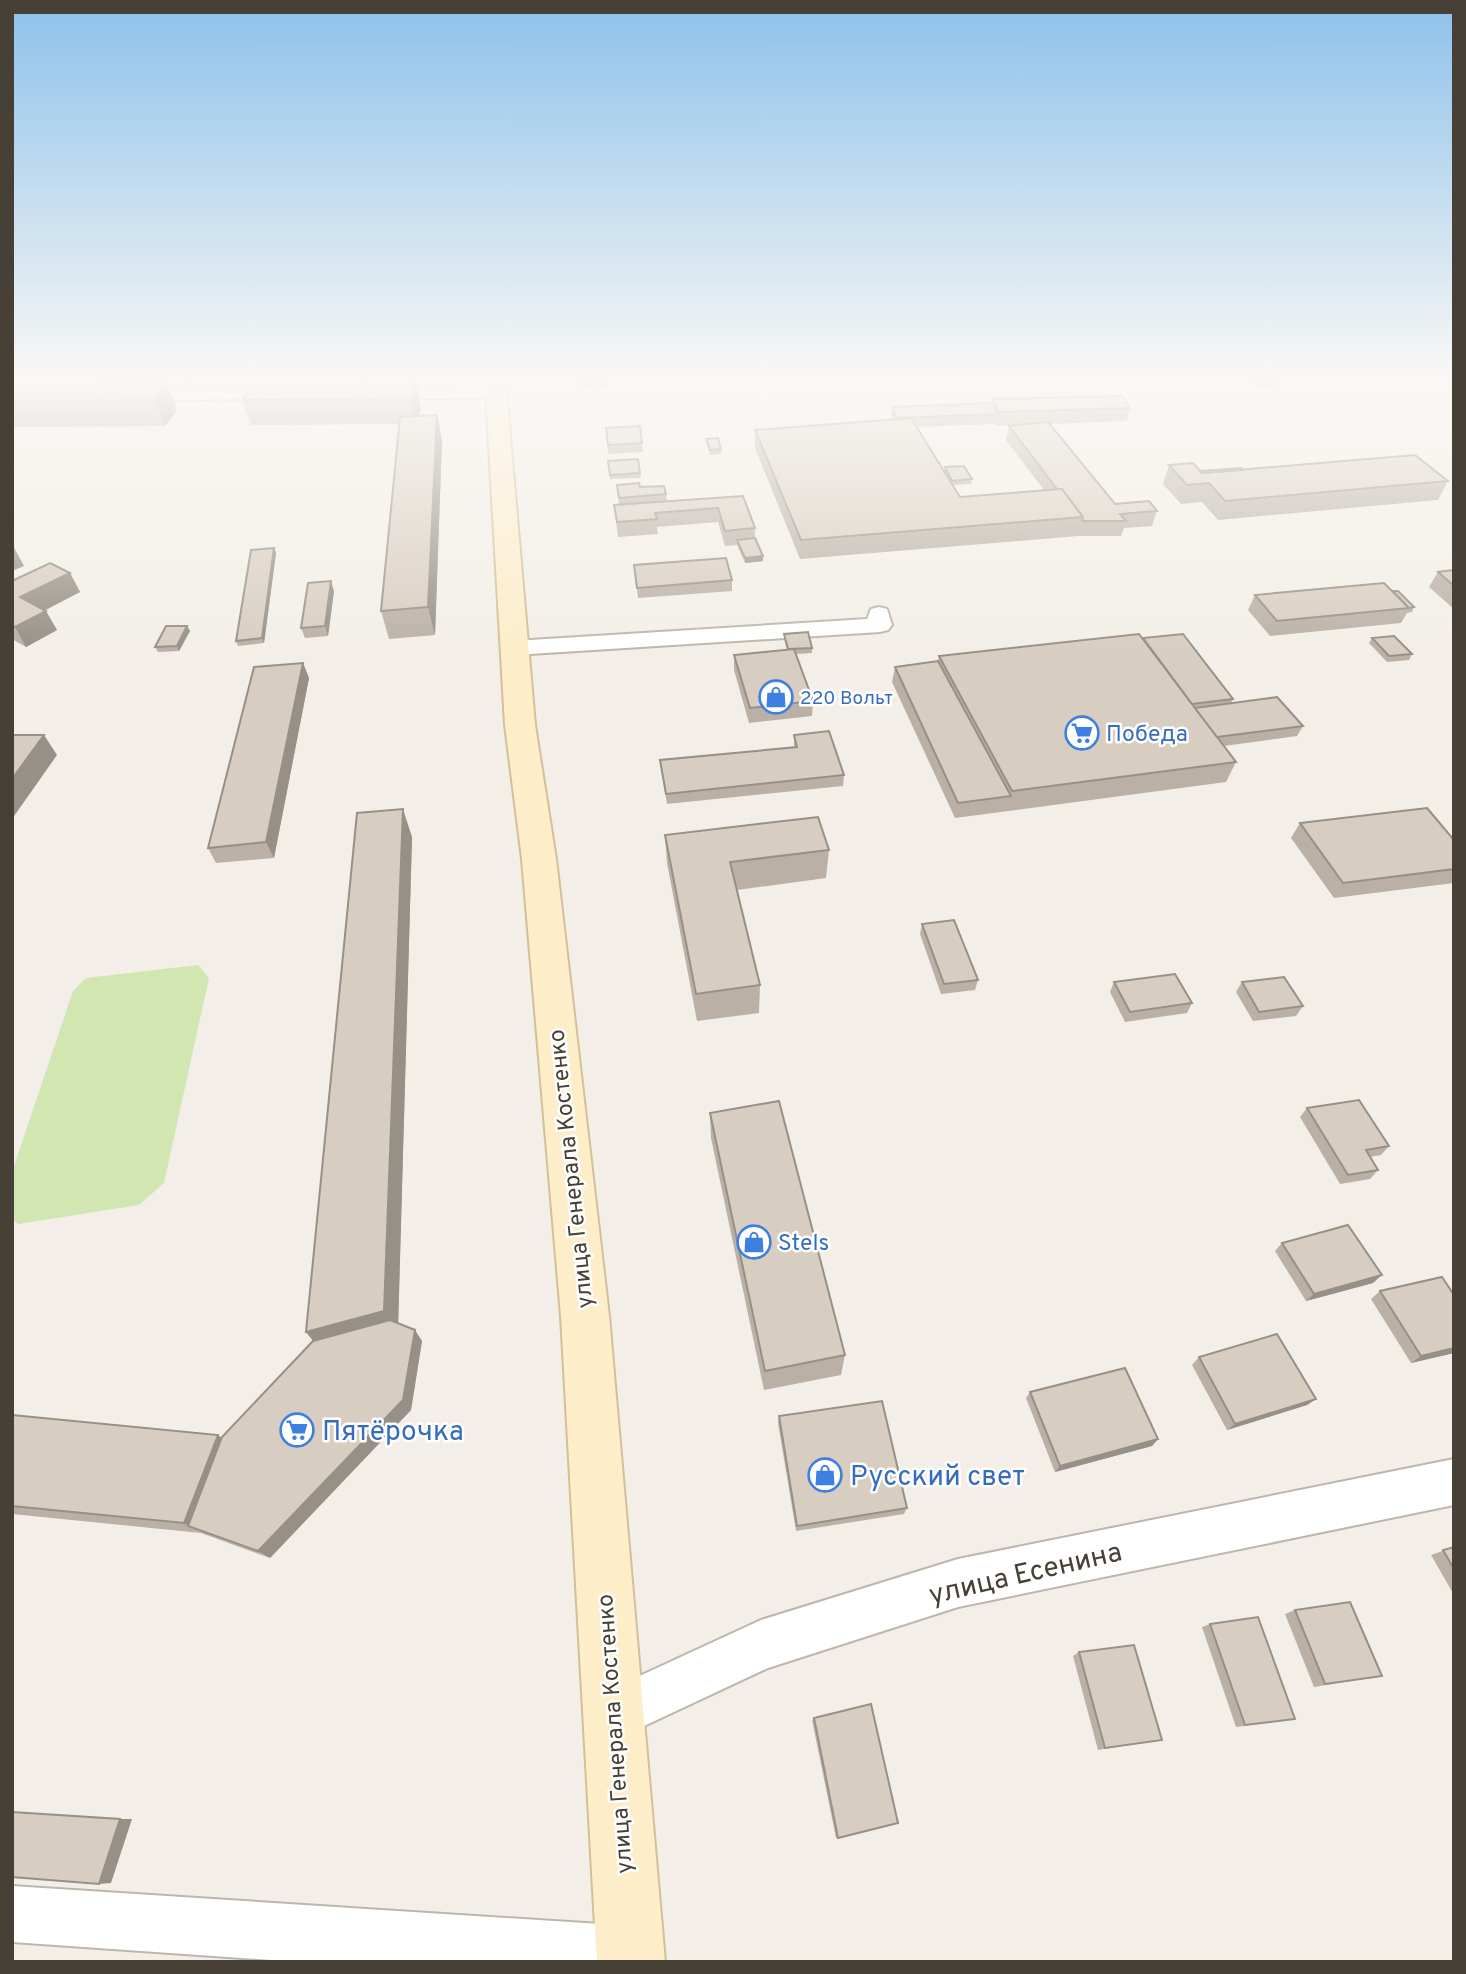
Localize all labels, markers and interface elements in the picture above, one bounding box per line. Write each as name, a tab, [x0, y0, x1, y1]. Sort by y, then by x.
shop icon: 220 Вольт	[757, 678, 795, 716]
place label: 220 Вольт	[800, 687, 893, 711]
supermarket icon: Победа	[1063, 714, 1101, 752]
place label: Победа	[1106, 721, 1188, 750]
street label: улица Генерала Костенко	[543, 1028, 602, 1310]
shop icon: Stels	[735, 1223, 773, 1261]
place label: Stels	[778, 1230, 829, 1259]
supermarket icon: Пятёрочка	[278, 1411, 316, 1449]
place label: Пятёрочка	[322, 1415, 464, 1451]
shop icon: Русский свет	[806, 1456, 844, 1494]
place label: Русский свет	[850, 1460, 1025, 1496]
street label: улица Есенина	[926, 1535, 1126, 1615]
street label: улица Генерала Костенко	[592, 1593, 641, 1875]

